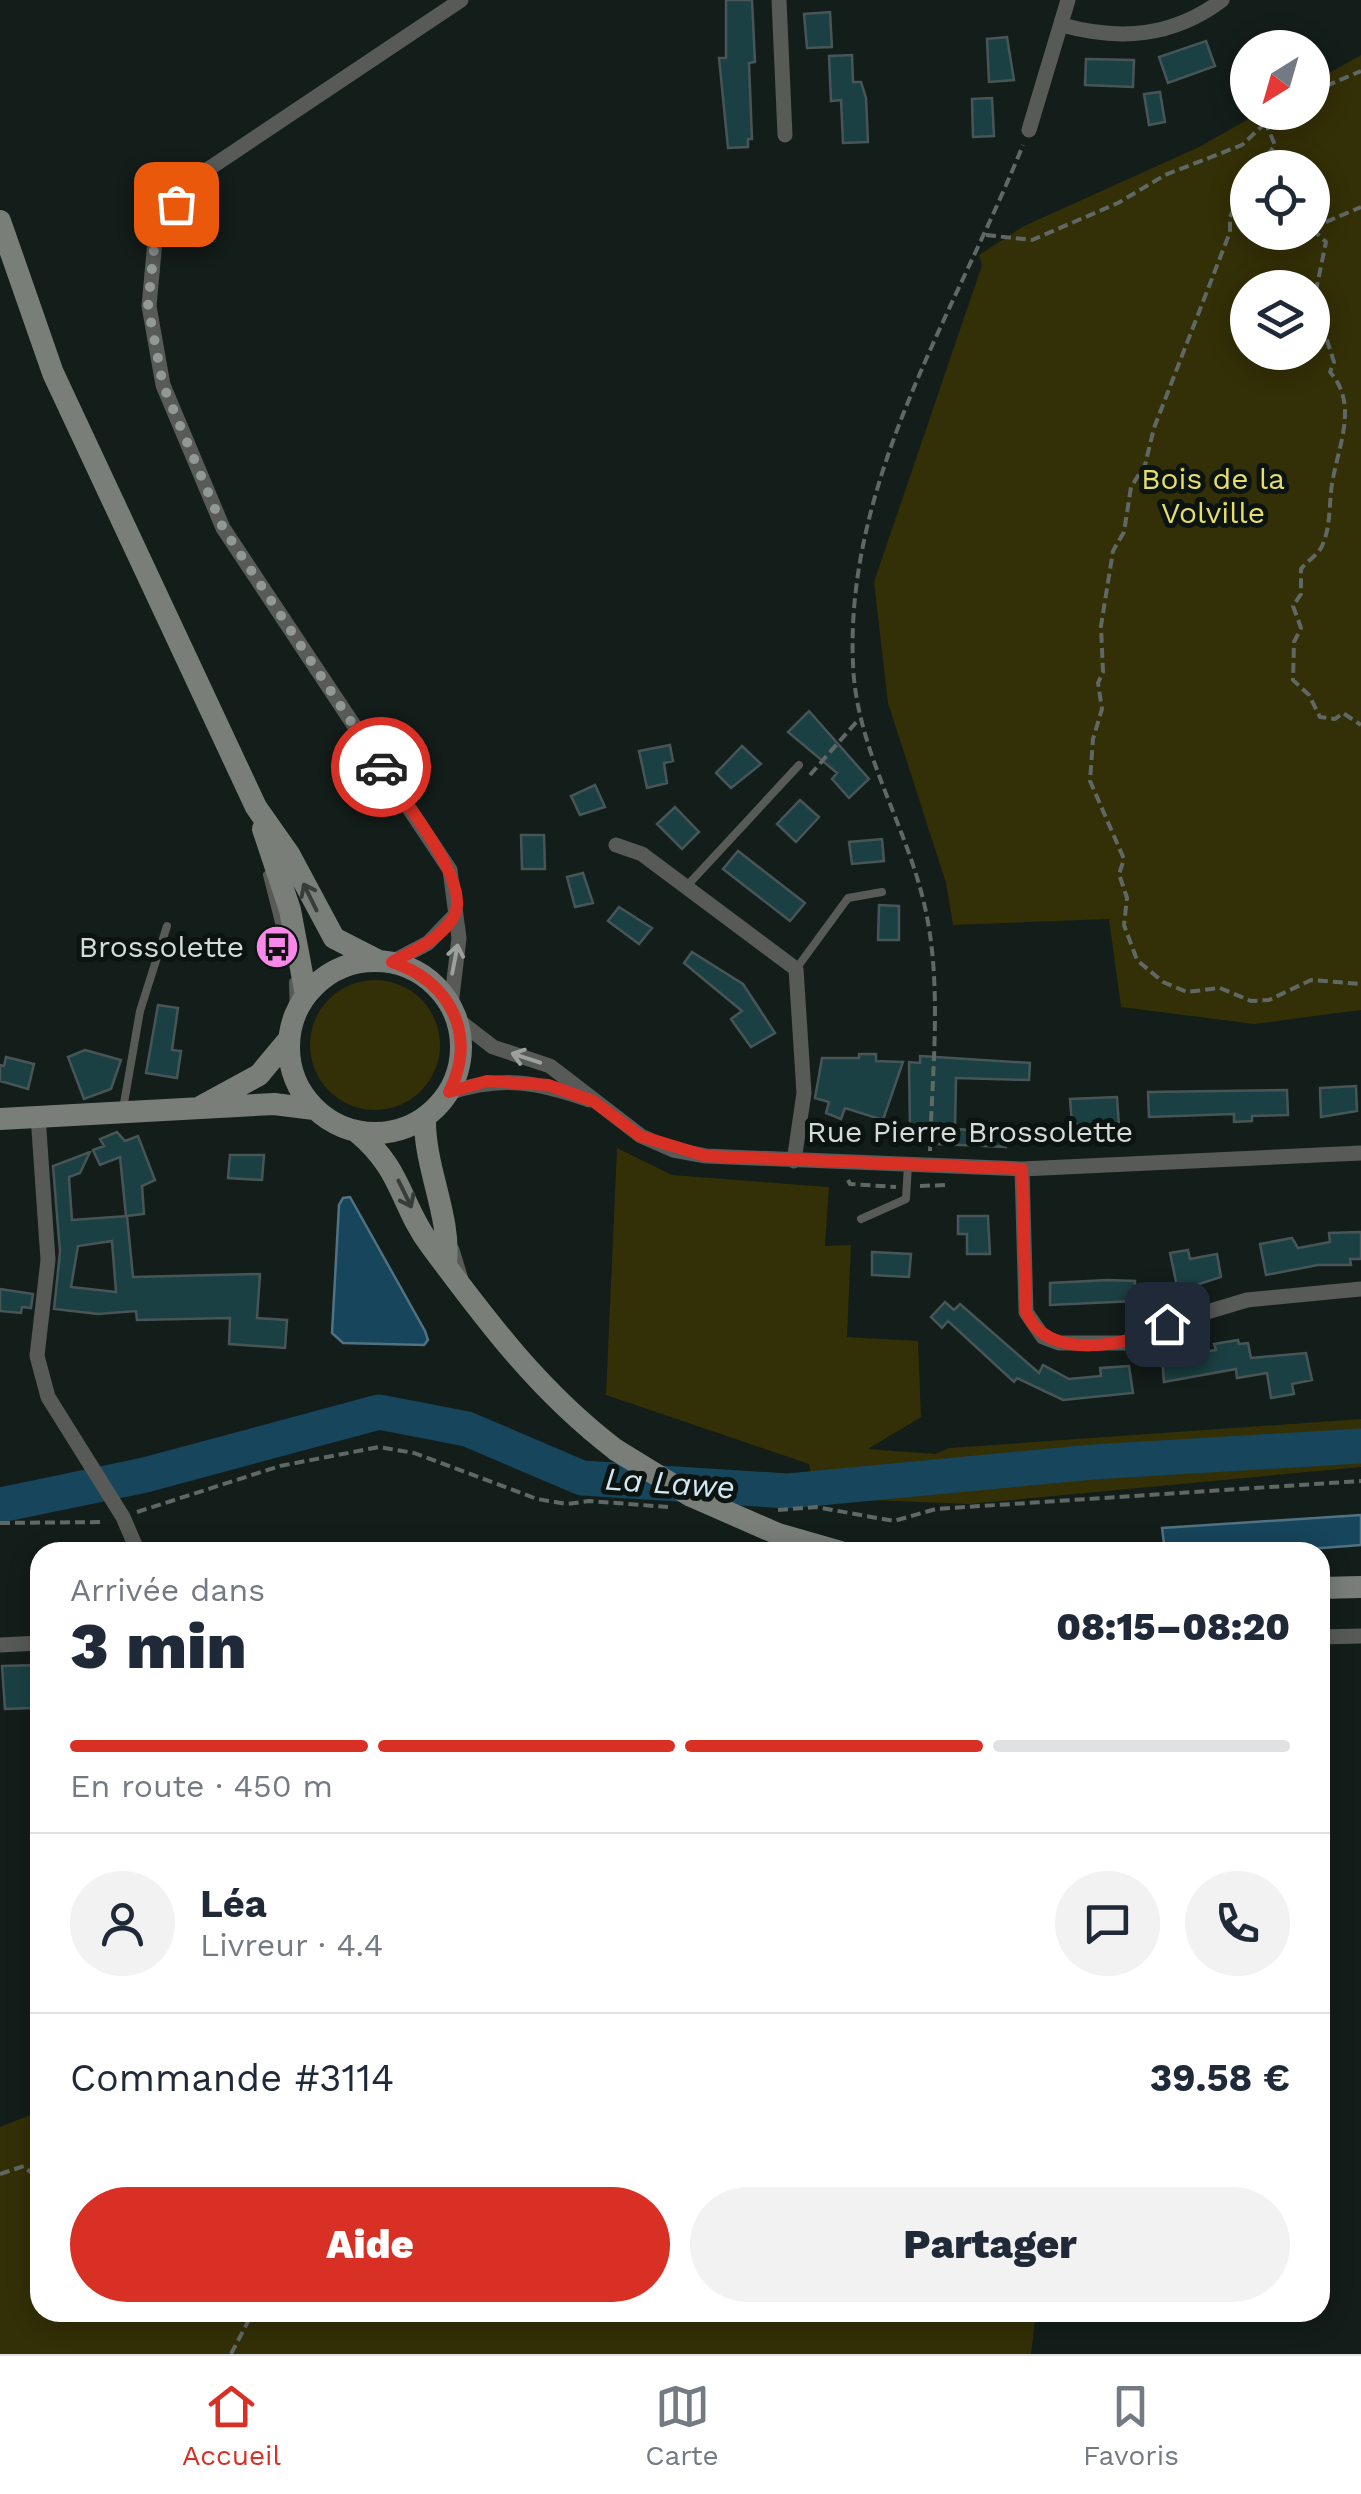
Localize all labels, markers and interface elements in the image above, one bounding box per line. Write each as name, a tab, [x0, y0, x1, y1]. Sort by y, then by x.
north arrow	[1230, 30, 1330, 130]
map controls	[1230, 30, 1330, 370]
button: locate	[1230, 150, 1330, 250]
pin	[134, 162, 219, 247]
icon: bag	[149, 177, 204, 232]
button: layers	[1230, 270, 1330, 370]
park label: Bois de la Volville	[1141, 461, 1285, 530]
courier	[331, 717, 431, 817]
icon: car	[354, 740, 409, 795]
one-way arrow	[300, 883, 319, 913]
bus stop icon: Brossolette	[254, 924, 300, 970]
place label: Brossolette	[78, 929, 244, 964]
one-way arrow	[446, 943, 465, 976]
one-way arrow	[511, 1048, 543, 1066]
street label: Rue Pierre Brossolette	[807, 1114, 1133, 1149]
one-way arrow	[397, 1179, 416, 1209]
pin	[1125, 1282, 1210, 1367]
icon: home	[1140, 1297, 1195, 1352]
water label: La Lawe	[604, 1459, 736, 1507]
text: Arrivée dans	[70, 1571, 265, 1609]
text: 08:15–08:20	[1056, 1605, 1290, 1649]
text: 3 min	[70, 1608, 247, 1684]
text: En route · 450 m	[70, 1767, 333, 1805]
button: person	[70, 1871, 175, 1976]
button: chat	[1055, 1871, 1160, 1976]
button: phone	[1185, 1871, 1290, 1976]
text: Léa	[200, 1882, 267, 1926]
text: Livreur · 4.4	[200, 1926, 383, 1964]
text: Commande #3114	[70, 2056, 394, 2100]
text: 39.58 €	[1150, 2056, 1290, 2100]
button: Aide	[70, 2187, 670, 2302]
button: Partager	[690, 2187, 1290, 2302]
tab: Accueil	[182, 2379, 281, 2472]
tab: Carte	[645, 2379, 719, 2472]
tab: Favoris	[1083, 2379, 1179, 2472]

